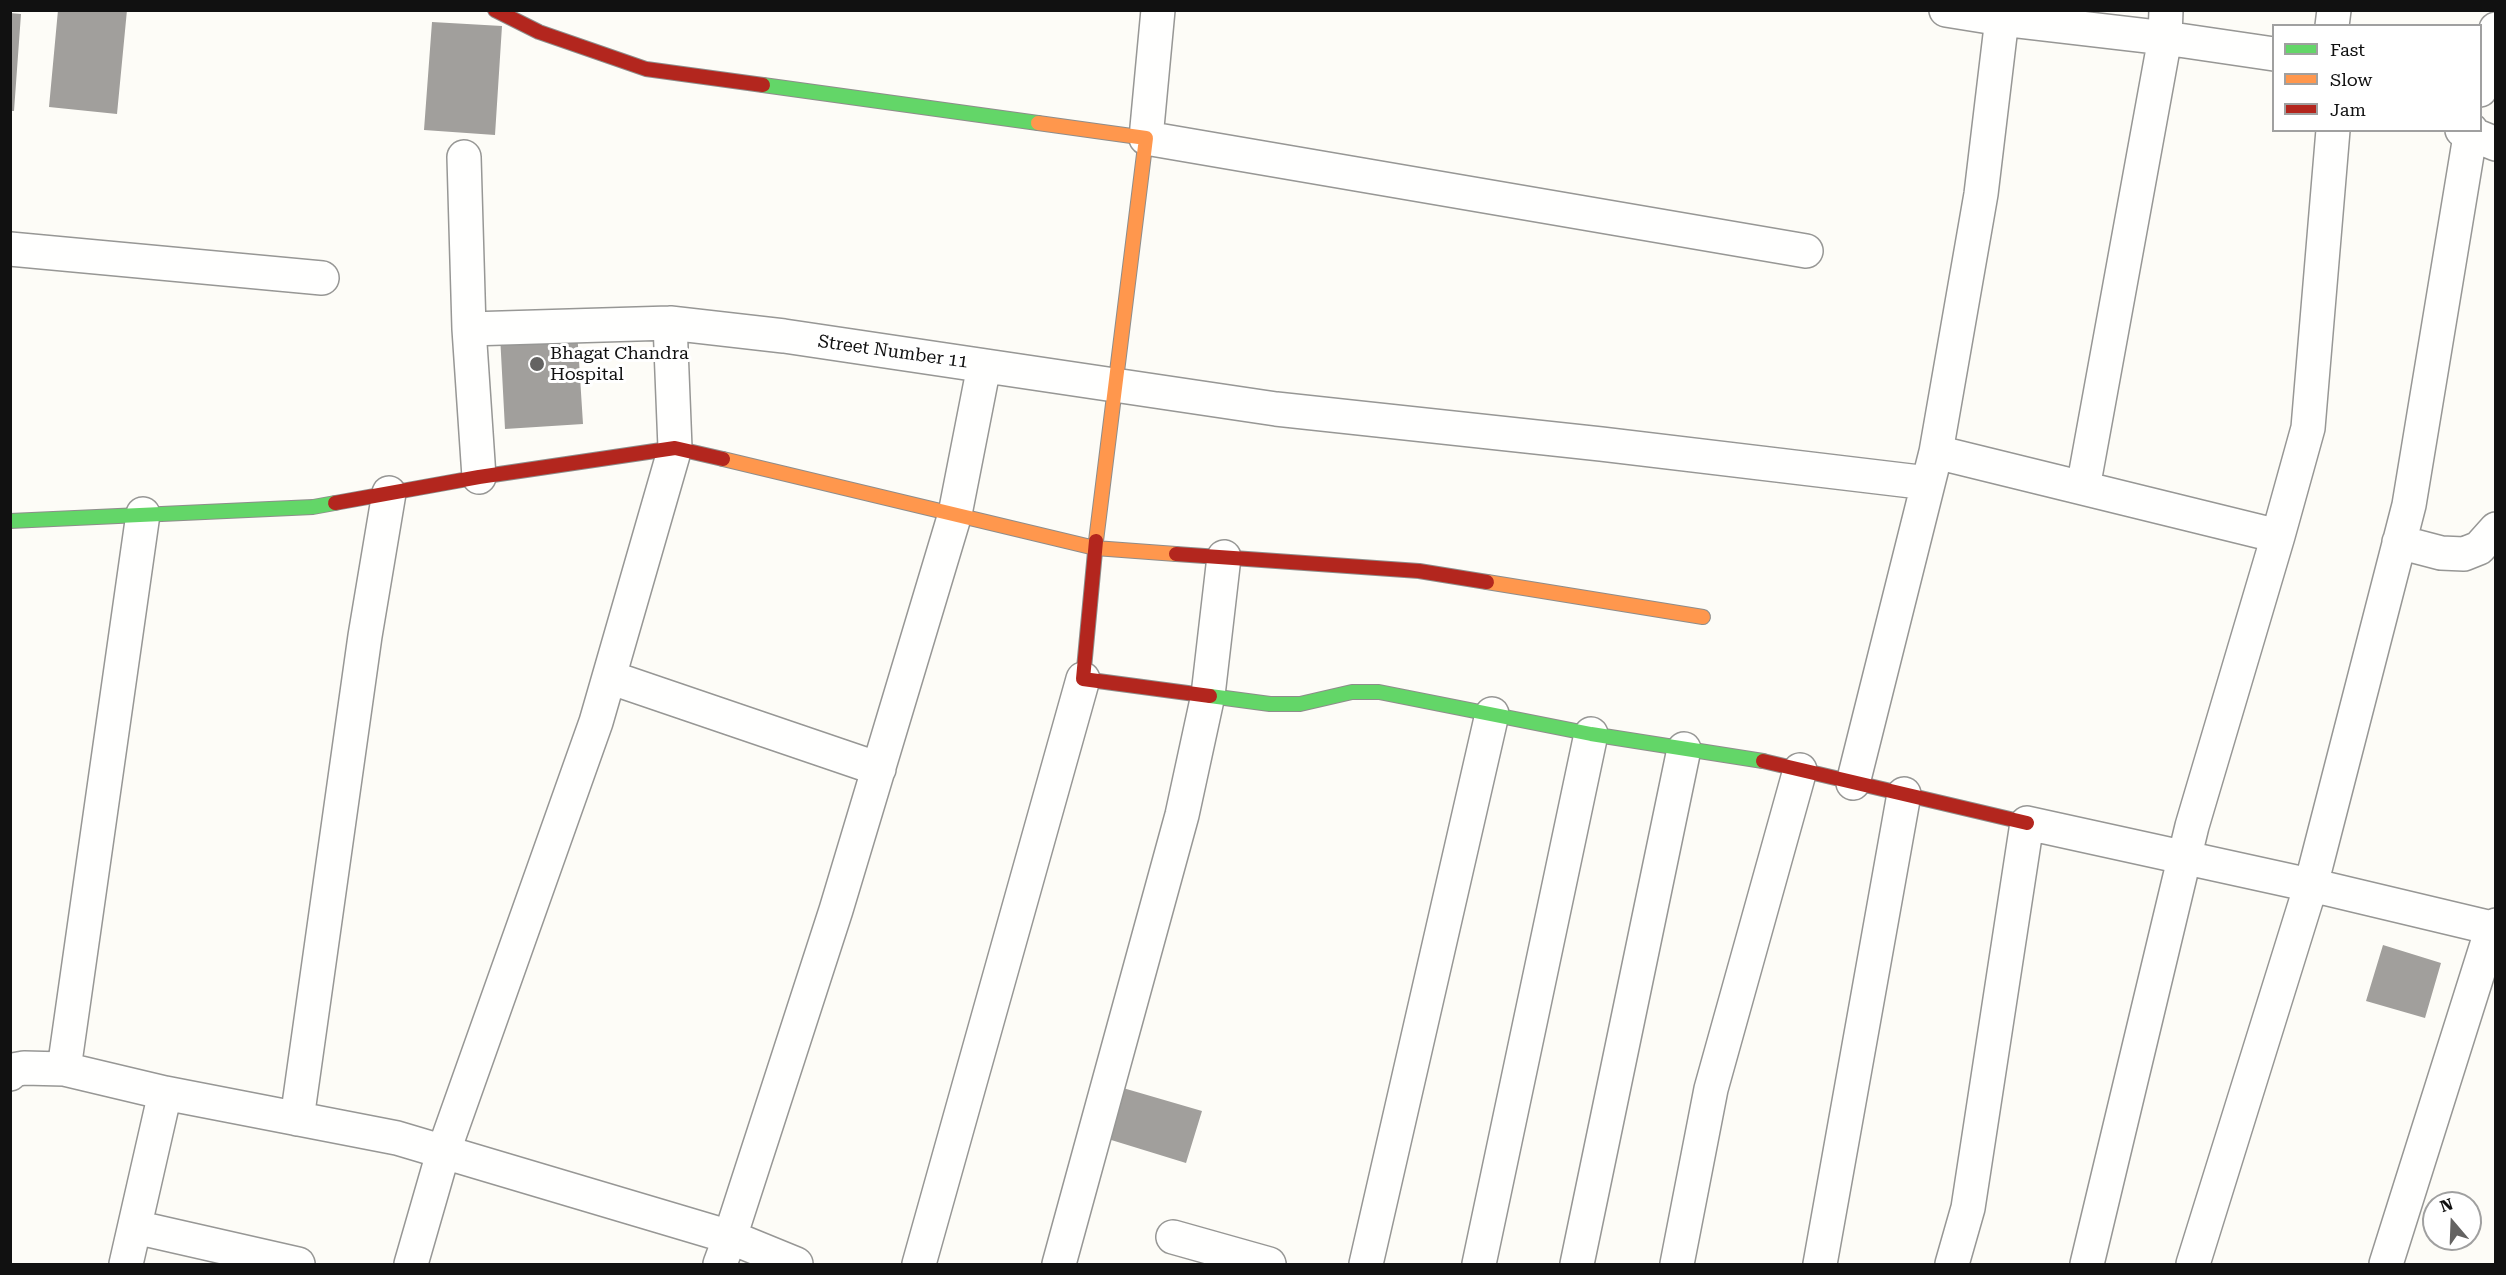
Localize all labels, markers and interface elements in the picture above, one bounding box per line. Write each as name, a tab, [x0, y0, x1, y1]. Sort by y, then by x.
legend	[2272, 24, 2482, 132]
text: Fast	[2330, 39, 2365, 60]
text: Slow	[2330, 69, 2372, 90]
text: Jam	[2330, 99, 2366, 120]
street label: Street Number 11	[817, 331, 969, 373]
place label: Bhagat Chandra Hospital	[550, 343, 689, 386]
marker: Bhagat Chandra Hospital	[528, 355, 546, 373]
north arrow	[2422, 1191, 2482, 1251]
text: N	[2438, 1194, 2456, 1216]

